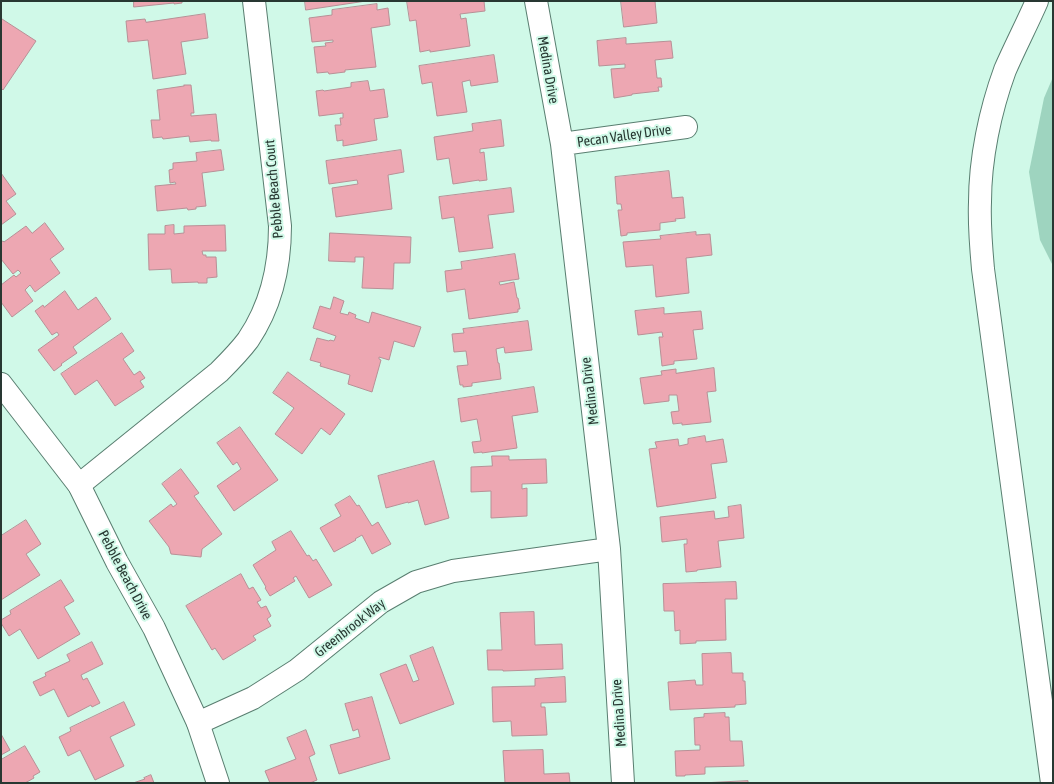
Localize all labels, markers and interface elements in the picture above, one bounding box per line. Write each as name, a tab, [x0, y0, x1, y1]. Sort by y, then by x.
street label: Medina Drive	[534, 35, 562, 105]
street label: Pecan Valley Drive	[576, 121, 672, 151]
street label: Pebble Beach Court	[261, 139, 287, 239]
street label: Medina Drive	[578, 356, 602, 426]
street label: Pebble Beach Drive	[94, 527, 156, 623]
street label: Greenbrook Way	[311, 595, 389, 661]
street label: Medina Drive	[608, 679, 630, 747]

